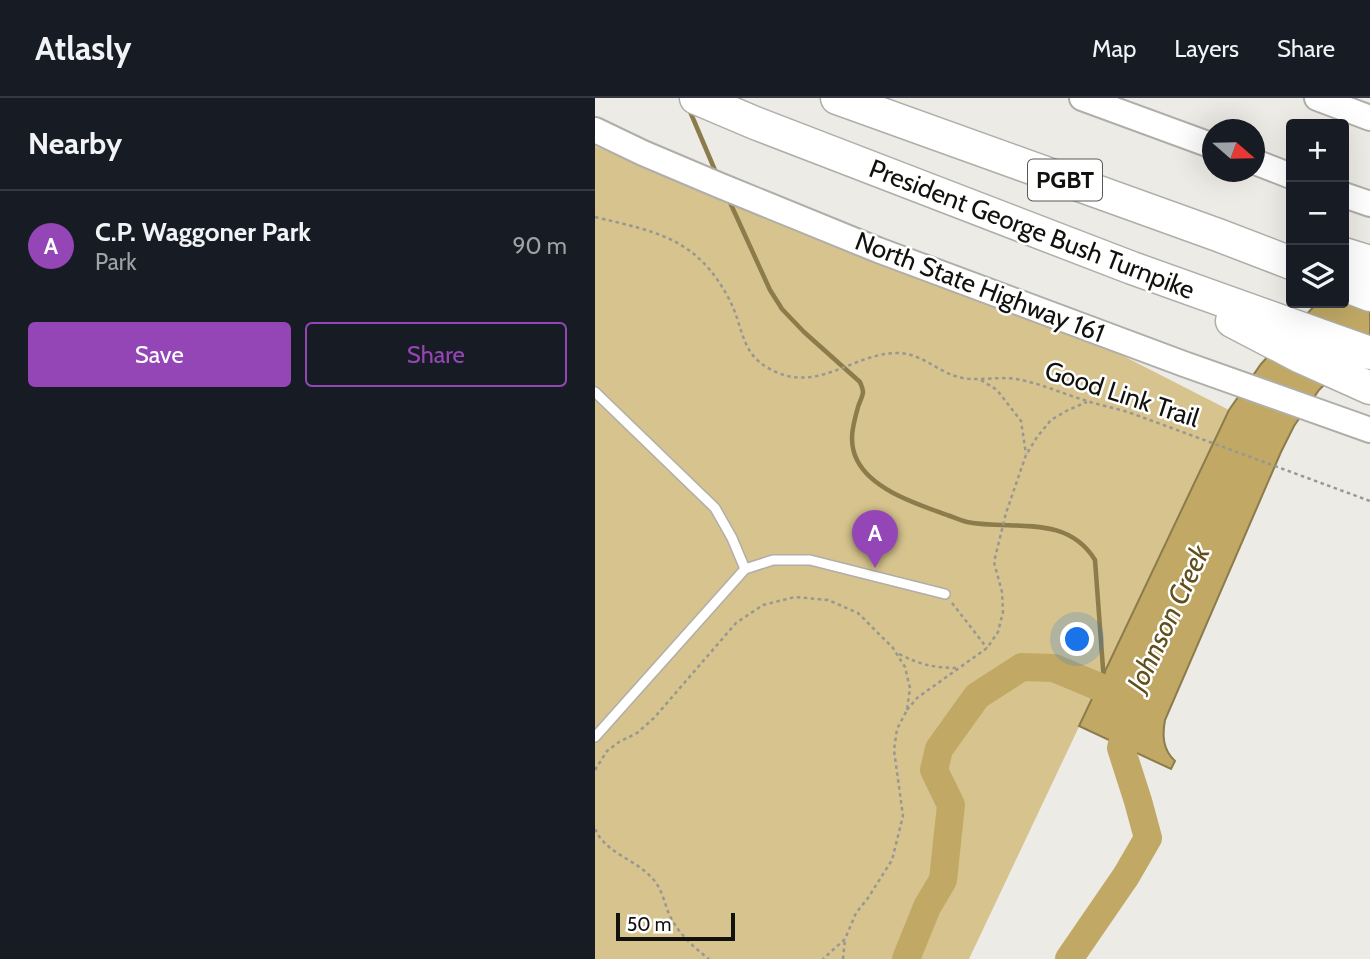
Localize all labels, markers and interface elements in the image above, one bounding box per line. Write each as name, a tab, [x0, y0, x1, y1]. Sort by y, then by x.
text: Atlasly	[35, 28, 132, 68]
text: Map	[1092, 34, 1136, 63]
text: Layers	[1174, 34, 1239, 63]
text: Share	[1277, 34, 1335, 63]
north arrow	[1202, 119, 1265, 182]
map controls	[1286, 119, 1349, 308]
button: +	[1286, 119, 1349, 182]
text: Nearby	[28, 125, 122, 162]
street label: President George Bush Turnpike	[865, 152, 1199, 306]
road number: PGBT	[1028, 159, 1102, 200]
button: −	[1286, 182, 1349, 245]
text: C.P. Waggoner Park	[95, 216, 311, 248]
street label: North State Highway 161	[851, 225, 1109, 349]
text: A	[44, 232, 58, 260]
text: 90 m	[513, 232, 567, 260]
button: layers	[1286, 245, 1349, 308]
text: Park	[95, 248, 136, 276]
button: Save	[28, 322, 291, 387]
button: Share	[305, 322, 567, 387]
street label: Good Link Trail	[1041, 354, 1203, 434]
pin: A	[852, 510, 898, 568]
water label: Johnson Creek	[1118, 539, 1217, 699]
your location	[1060, 622, 1094, 656]
scale bar	[616, 910, 735, 942]
text: 50 m	[627, 913, 671, 936]

